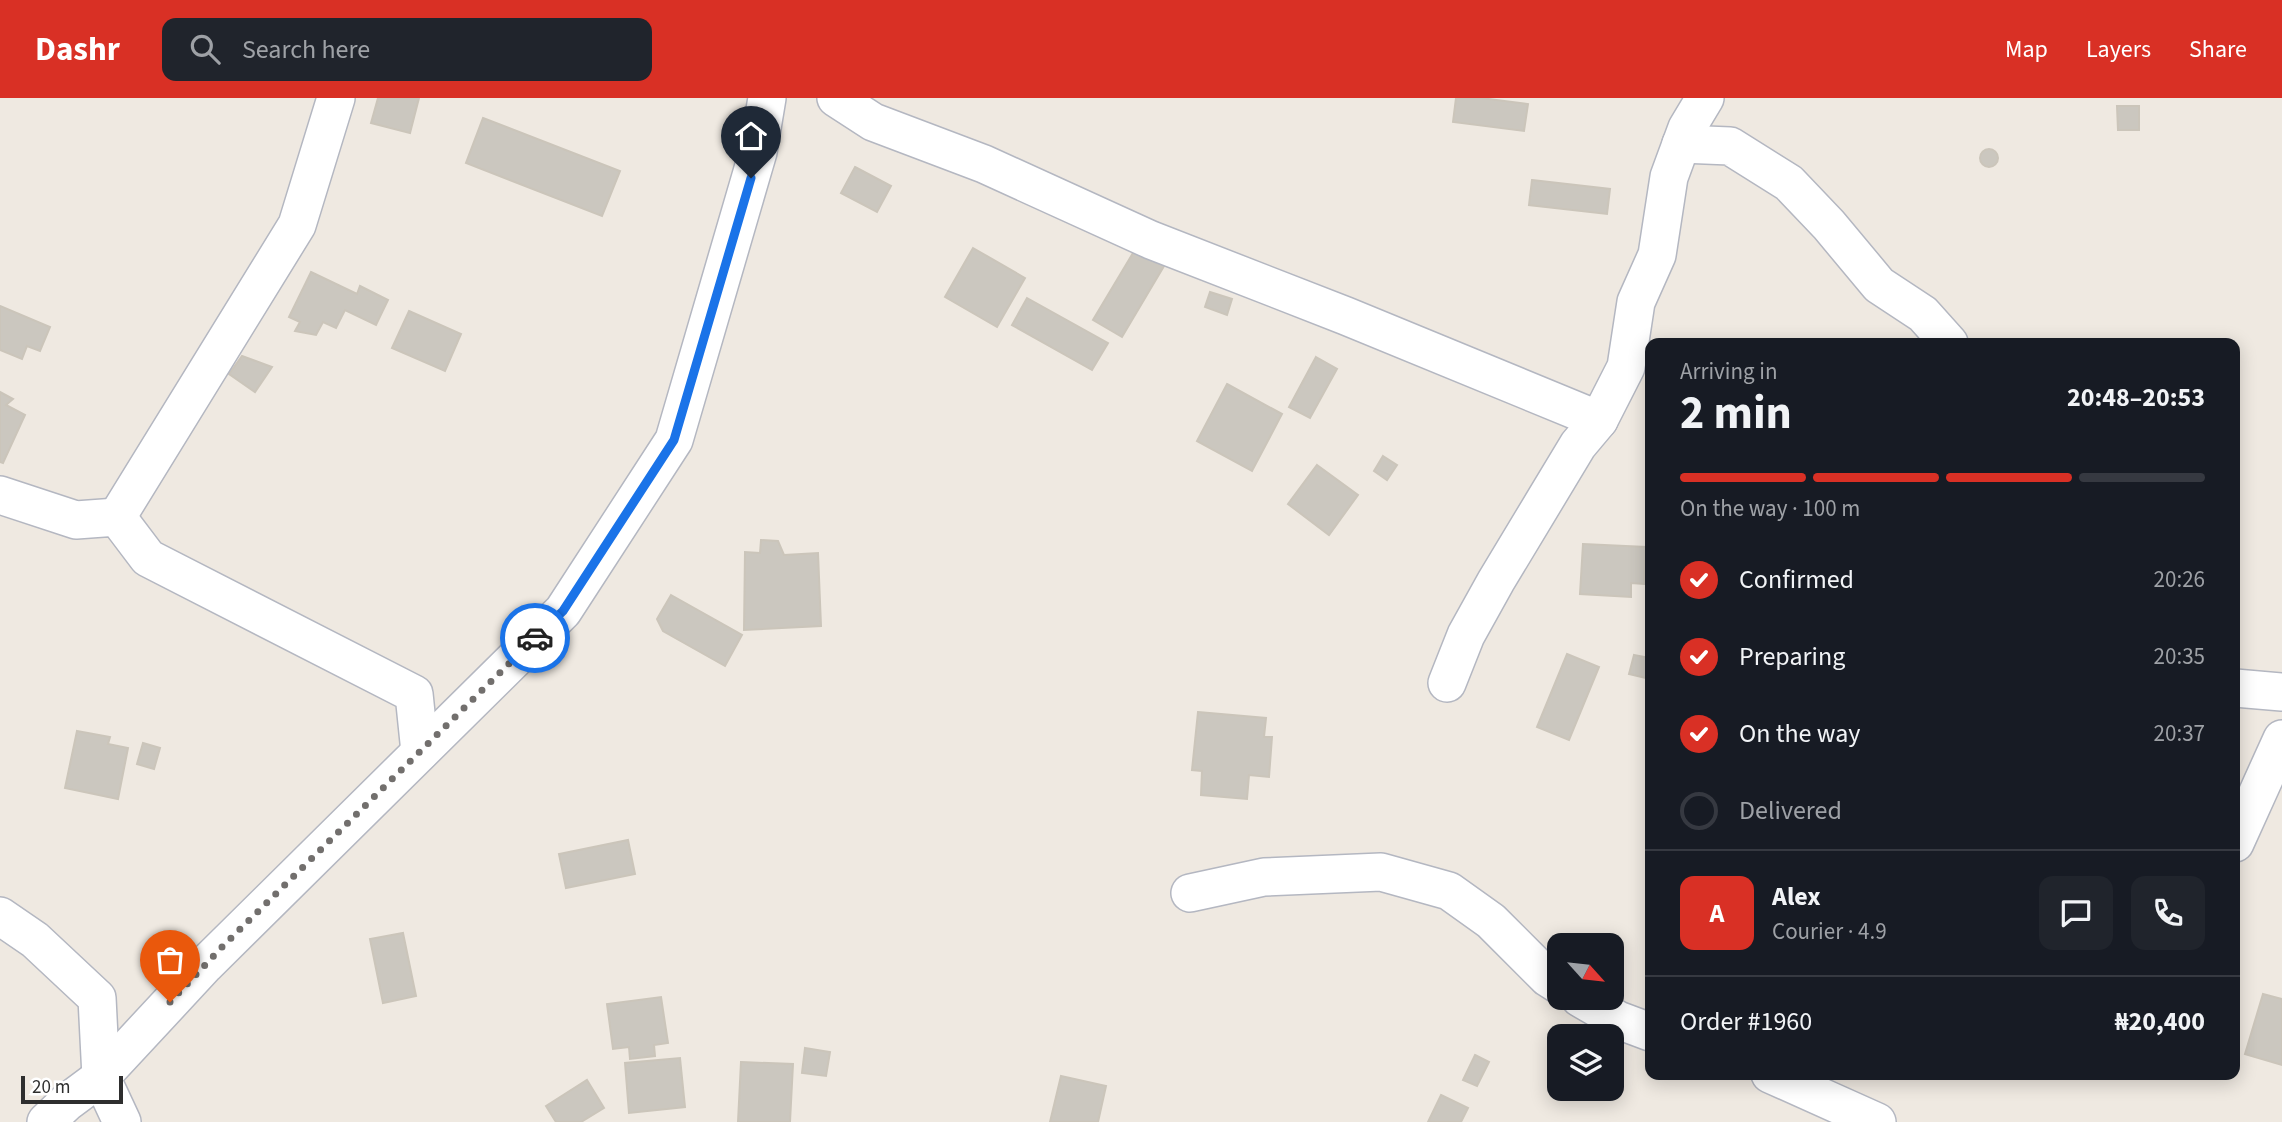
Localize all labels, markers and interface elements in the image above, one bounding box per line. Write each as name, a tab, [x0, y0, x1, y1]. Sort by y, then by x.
search box	[162, 18, 652, 81]
text: Dashr	[35, 26, 120, 73]
icon: search	[186, 30, 224, 68]
text: Search here	[242, 31, 370, 68]
text: Map	[2005, 32, 2048, 67]
text: Layers	[2086, 32, 2151, 67]
text: Share	[2189, 32, 2247, 67]
pin	[721, 106, 781, 178]
icon: home	[732, 117, 770, 155]
text: Arriving in	[1680, 355, 1778, 388]
text: 20:48–20:53	[2067, 379, 2205, 416]
text: 2 min	[1680, 381, 1792, 446]
text: On the way · 100 m	[1680, 492, 1860, 525]
icon: check	[1680, 561, 1718, 599]
text: Confirmed	[1739, 561, 1854, 598]
text: 20:26	[2154, 563, 2205, 596]
courier	[500, 603, 570, 673]
icon: car	[516, 619, 554, 657]
icon: check	[1680, 638, 1718, 676]
text: Preparing	[1739, 638, 1845, 675]
text: 20:35	[2154, 640, 2205, 673]
icon: check	[1680, 715, 1718, 753]
text: On the way	[1739, 715, 1860, 752]
text: 20:37	[2154, 717, 2205, 750]
text: Delivered	[1739, 792, 1842, 829]
button: chat	[2039, 876, 2113, 950]
button: phone	[2131, 876, 2205, 950]
text: Alex	[1772, 878, 1821, 915]
text: A	[1710, 895, 1724, 932]
text: Courier · 4.9	[1772, 915, 1887, 948]
pin	[140, 930, 200, 1002]
north arrow	[1547, 933, 1624, 1010]
map controls	[1547, 933, 1624, 1101]
icon: bag	[151, 941, 189, 979]
text: Order #1960	[1680, 1003, 1812, 1040]
text: ₦20,400	[2115, 1003, 2205, 1040]
button: layers	[1547, 1024, 1624, 1101]
scale bar	[21, 1073, 122, 1105]
text: 20 m	[32, 1074, 70, 1101]

